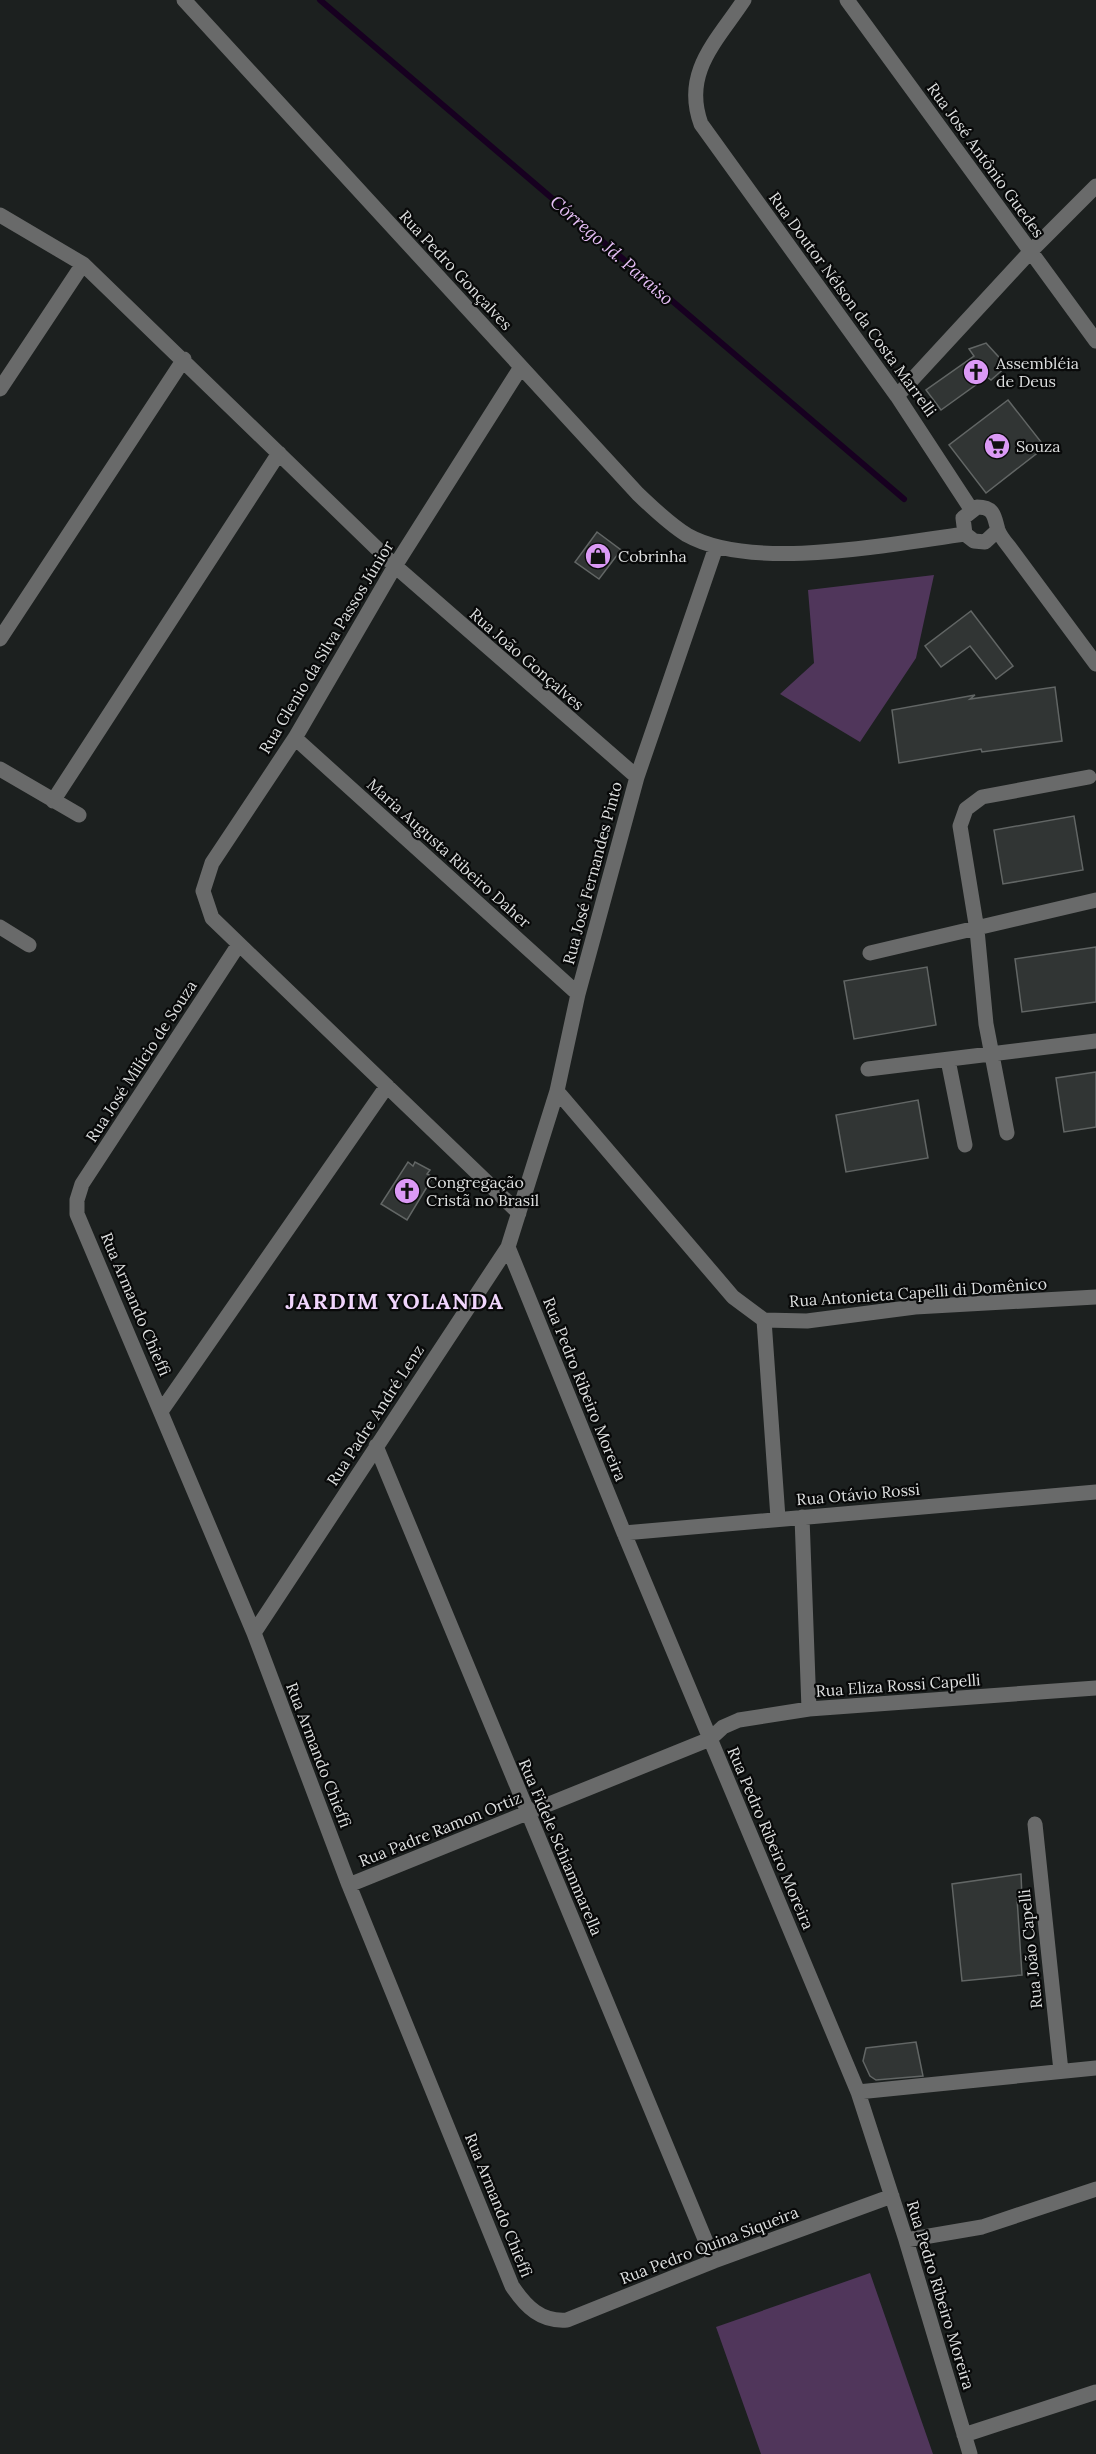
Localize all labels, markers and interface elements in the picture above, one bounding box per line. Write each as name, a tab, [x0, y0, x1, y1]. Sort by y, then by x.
street label: Rua José Antônio Guedes	[923, 79, 1049, 241]
street label: Rua Doutor Nélson da Costa Marrelli	[765, 188, 941, 420]
water label: Córrego Jd. Paraiso	[546, 190, 678, 310]
street label: Rua Pedro Gonçalves	[395, 206, 517, 334]
place label: Assembléia de Deus	[995, 353, 1079, 391]
church icon: Assembléia de Deus	[961, 357, 991, 387]
supermarket icon: Souza	[982, 431, 1012, 461]
place label: Souza	[1016, 436, 1060, 456]
street label: Rua Glenio da Silva Passos Júnior	[254, 537, 398, 757]
shop icon: Cobrinha	[583, 541, 613, 571]
place label: Cobrinha	[618, 546, 687, 566]
street label: Rua João Gonçalves	[466, 604, 588, 714]
street label: Maria Augusta Ribeiro Daher	[363, 774, 535, 932]
street label: Rua José Fernandes Pinto	[558, 779, 626, 967]
street label: Rua José Milício de Souza	[81, 976, 201, 1146]
place label: Congregação Cristã no Brasil	[426, 1172, 539, 1210]
church icon: Congregação Cristã no Brasil	[392, 1176, 422, 1206]
street label: Rua Armando Chieffi	[97, 1229, 175, 1379]
street label: Rua Antonieta Capelli di Domênico	[788, 1273, 1048, 1311]
district label: JARDIM YOLANDA	[286, 1287, 504, 1315]
street label: Rua Pedro Ribeiro Moreira	[539, 1294, 631, 1484]
street label: Rua Padre André Lenz	[322, 1341, 428, 1489]
street label: Rua Otávio Rossi	[795, 1479, 921, 1509]
street label: Rua Eliza Rossi Capelli	[815, 1669, 981, 1701]
street label: Rua Armando Chieffi	[282, 1680, 356, 1830]
street label: Rua Pedro Ribeiro Moreira	[723, 1744, 819, 1932]
street label: Rua Fidele Schiammarella	[515, 1756, 607, 1938]
street label: Rua Padre Ramon Ortiz	[356, 1787, 524, 1871]
street label: Rua João Capelli	[1014, 1888, 1046, 2010]
street label: Rua Armando Chieffi	[461, 2130, 537, 2280]
street label: Rua Pedro Ribeiro Moreira	[903, 2198, 979, 2392]
street label: Rua Pedro Quina Siqueira	[617, 2202, 801, 2288]

